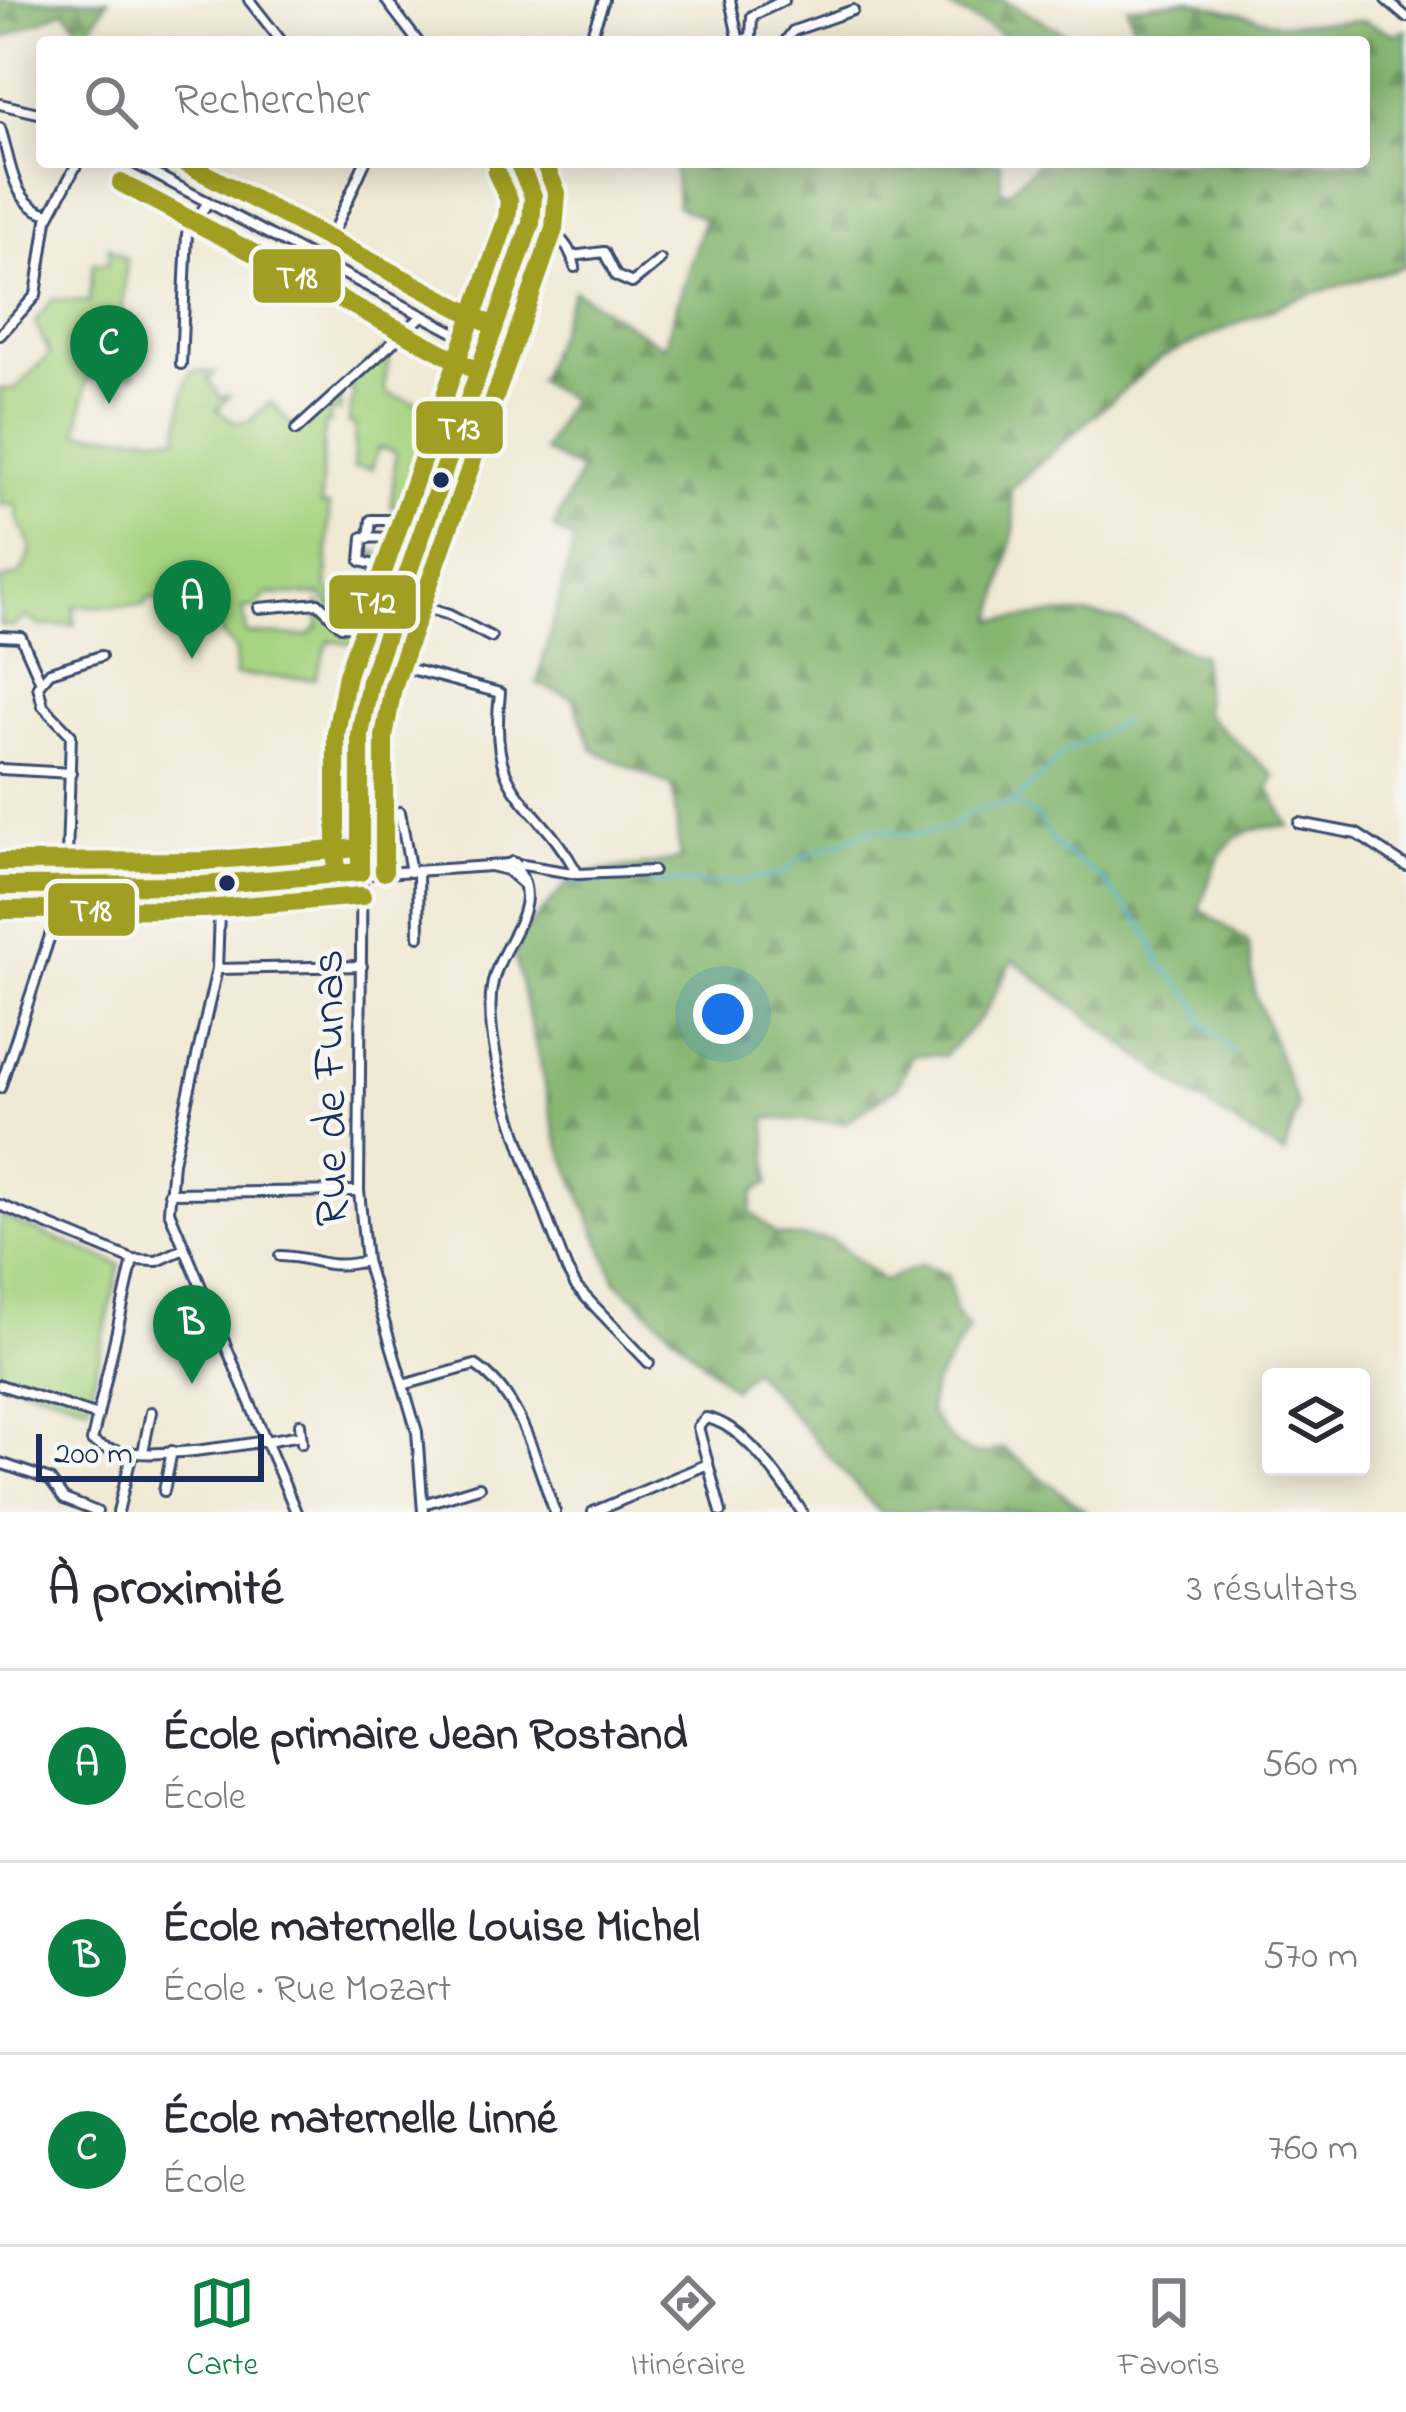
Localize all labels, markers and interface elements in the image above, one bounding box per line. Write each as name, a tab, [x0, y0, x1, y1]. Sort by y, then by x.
search box	[36, 36, 1370, 168]
icon: search	[78, 69, 144, 135]
text: Rechercher	[174, 69, 370, 135]
line badge: T18	[251, 247, 343, 305]
text: T18	[276, 256, 319, 304]
pin: C	[70, 305, 148, 404]
line badge: T13	[414, 399, 505, 456]
text: T13	[437, 407, 481, 455]
unlabelled marker	[430, 469, 452, 491]
pin: A	[153, 560, 231, 659]
line badge: T12	[327, 573, 418, 631]
text: T12	[350, 581, 396, 629]
unlabelled marker	[216, 872, 238, 894]
line badge: T18	[46, 881, 137, 938]
text: T18	[70, 889, 113, 937]
street label: Rue de Funas	[295, 949, 369, 1227]
your location	[693, 984, 753, 1044]
pin: B	[153, 1285, 231, 1384]
map controls	[1262, 1368, 1370, 1476]
button: layers	[1262, 1368, 1370, 1476]
scale bar	[36, 1428, 264, 1481]
text: 200 m	[54, 1431, 133, 1479]
text: À proximité	[48, 1553, 283, 1628]
text: 3 résultats	[1187, 1562, 1358, 1619]
text: École primaire Jean Rostand	[162, 1704, 687, 1770]
text: A	[75, 1737, 99, 1794]
text: 560 m	[1262, 1737, 1358, 1794]
text: École	[162, 1770, 246, 1827]
text: École maternelle Louise Michel	[162, 1896, 700, 1962]
text: B	[74, 1929, 100, 1986]
text: 570 m	[1263, 1929, 1358, 1986]
text: École · Rue Mozart	[162, 1962, 451, 2019]
text: École maternelle Linné	[162, 2088, 557, 2154]
text: C	[76, 2121, 98, 2178]
text: 760 m	[1268, 2121, 1358, 2178]
text: École	[162, 2154, 246, 2211]
tab: Carte	[186, 2270, 258, 2390]
tab: Itinéraire	[631, 2270, 745, 2390]
tab: Favoris	[1118, 2270, 1220, 2390]

